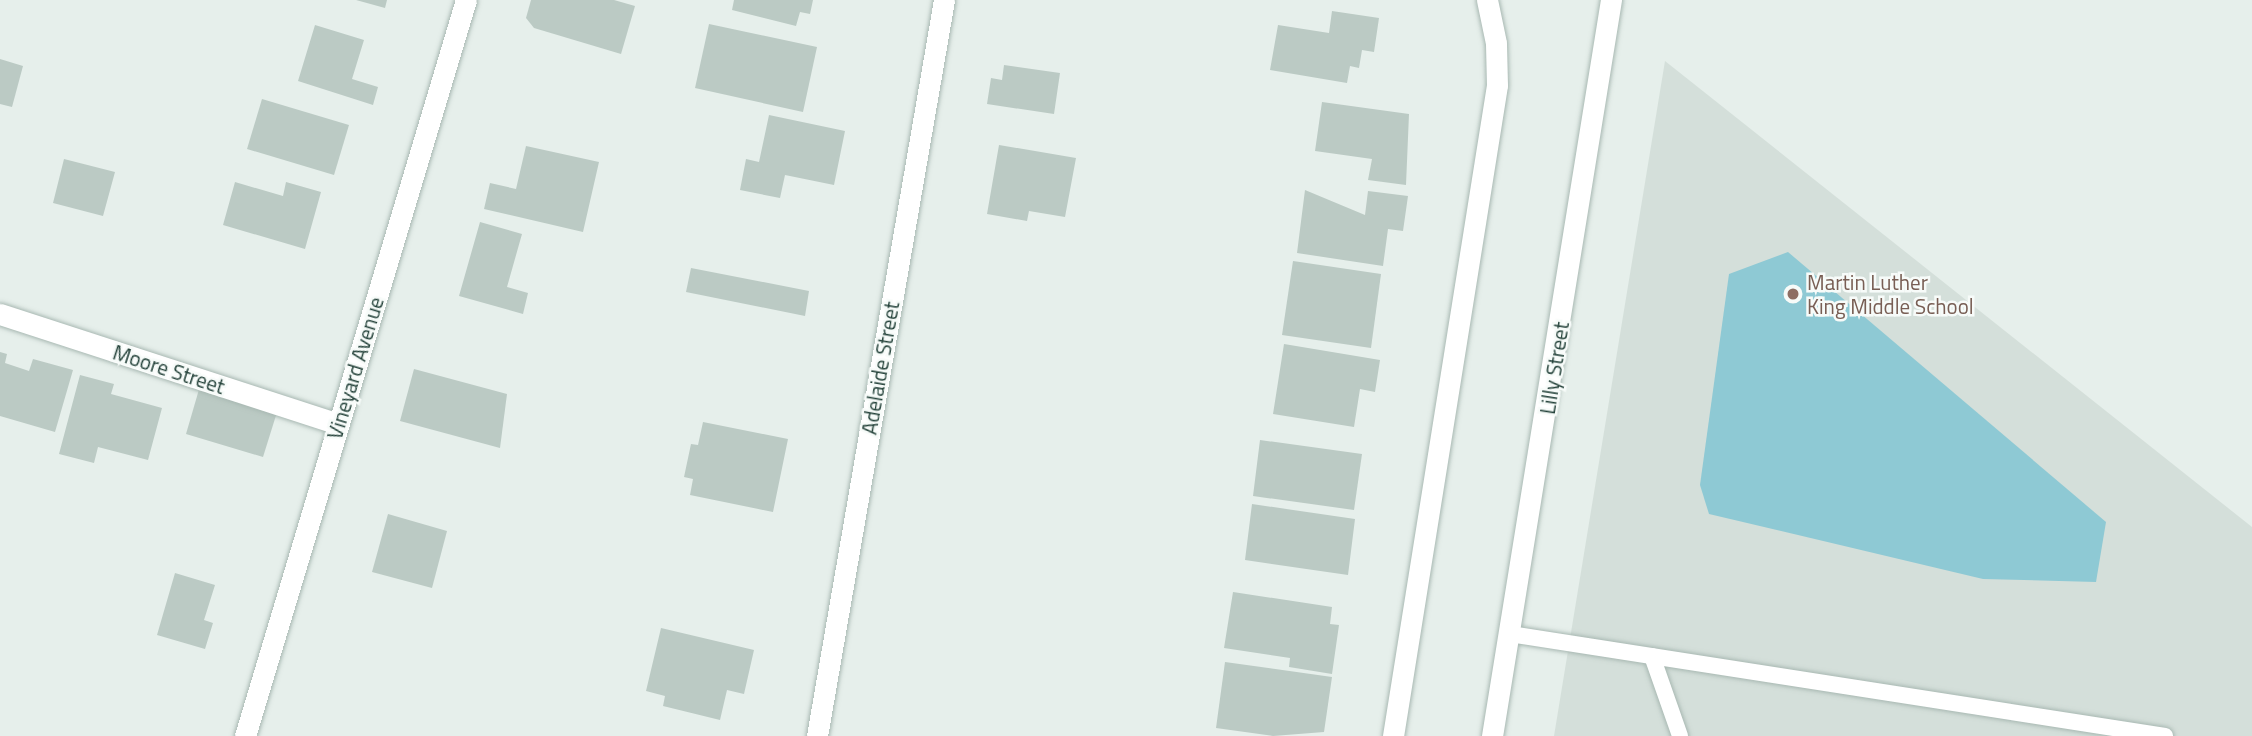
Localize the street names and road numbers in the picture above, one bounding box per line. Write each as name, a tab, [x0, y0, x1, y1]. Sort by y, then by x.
street label: Vineyard Avenue	[321, 294, 389, 442]
street label: Adelaide Street	[856, 300, 904, 436]
street label: Lilly Street	[1534, 320, 1574, 416]
street label: Moore Street	[110, 339, 228, 399]

